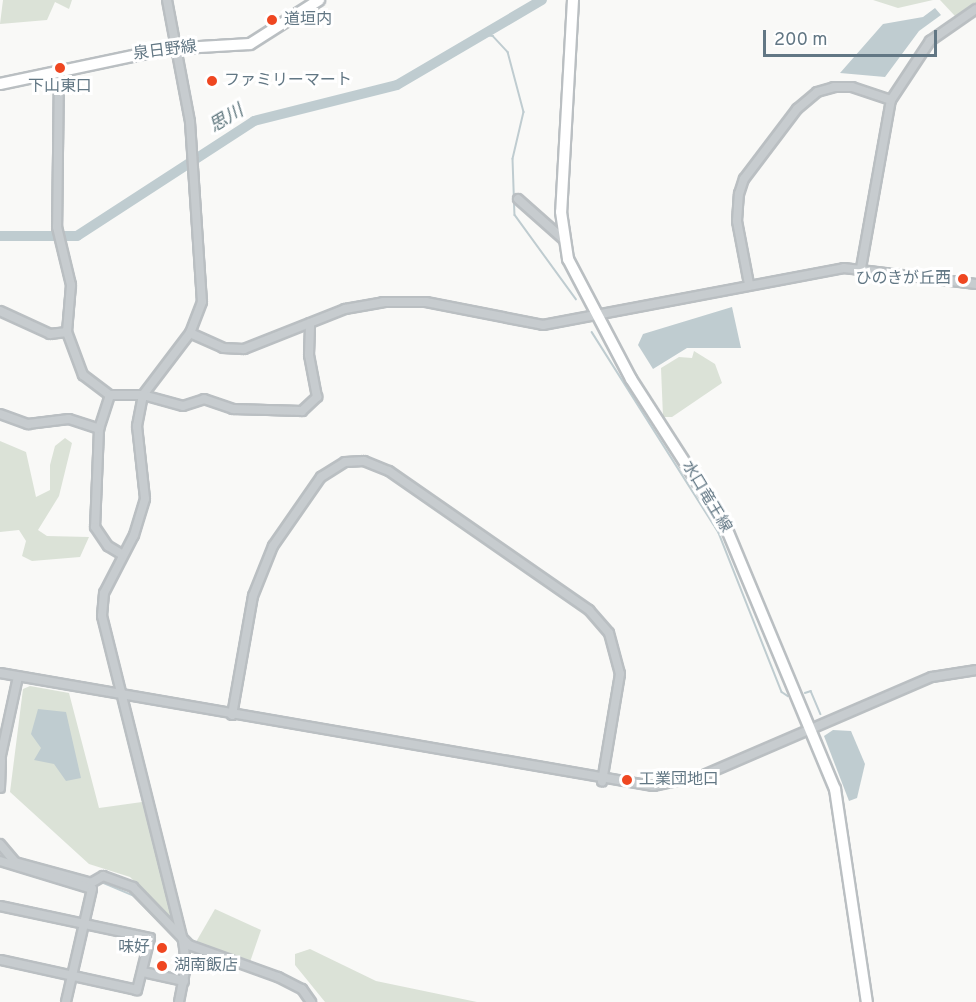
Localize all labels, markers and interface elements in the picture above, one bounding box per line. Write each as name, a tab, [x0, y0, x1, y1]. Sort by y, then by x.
place label: 道垣内	[284, 10, 332, 30]
marker: 道垣内	[265, 13, 279, 27]
scale bar	[766, 18, 940, 56]
text: 200 m	[774, 29, 827, 52]
street label: 泉日野線	[132, 38, 198, 64]
marker: 下山東口	[53, 61, 67, 75]
place label: ファミリーマート	[224, 71, 352, 91]
marker: ファミリーマート	[205, 74, 219, 88]
place label: 下山東口	[28, 77, 92, 97]
water label: 思川	[206, 101, 248, 139]
place label: ひのきが丘西	[855, 269, 951, 289]
marker: ひのきが丘西	[956, 272, 970, 286]
street label: 水口竜王線	[677, 458, 735, 536]
place label: 工業団地口	[639, 770, 719, 790]
marker: 工業団地口	[620, 773, 634, 787]
place label: 味好	[118, 938, 150, 958]
marker: 味好	[155, 941, 169, 955]
place label: 湖南飯店	[174, 956, 238, 976]
marker: 湖南飯店	[155, 959, 169, 973]

